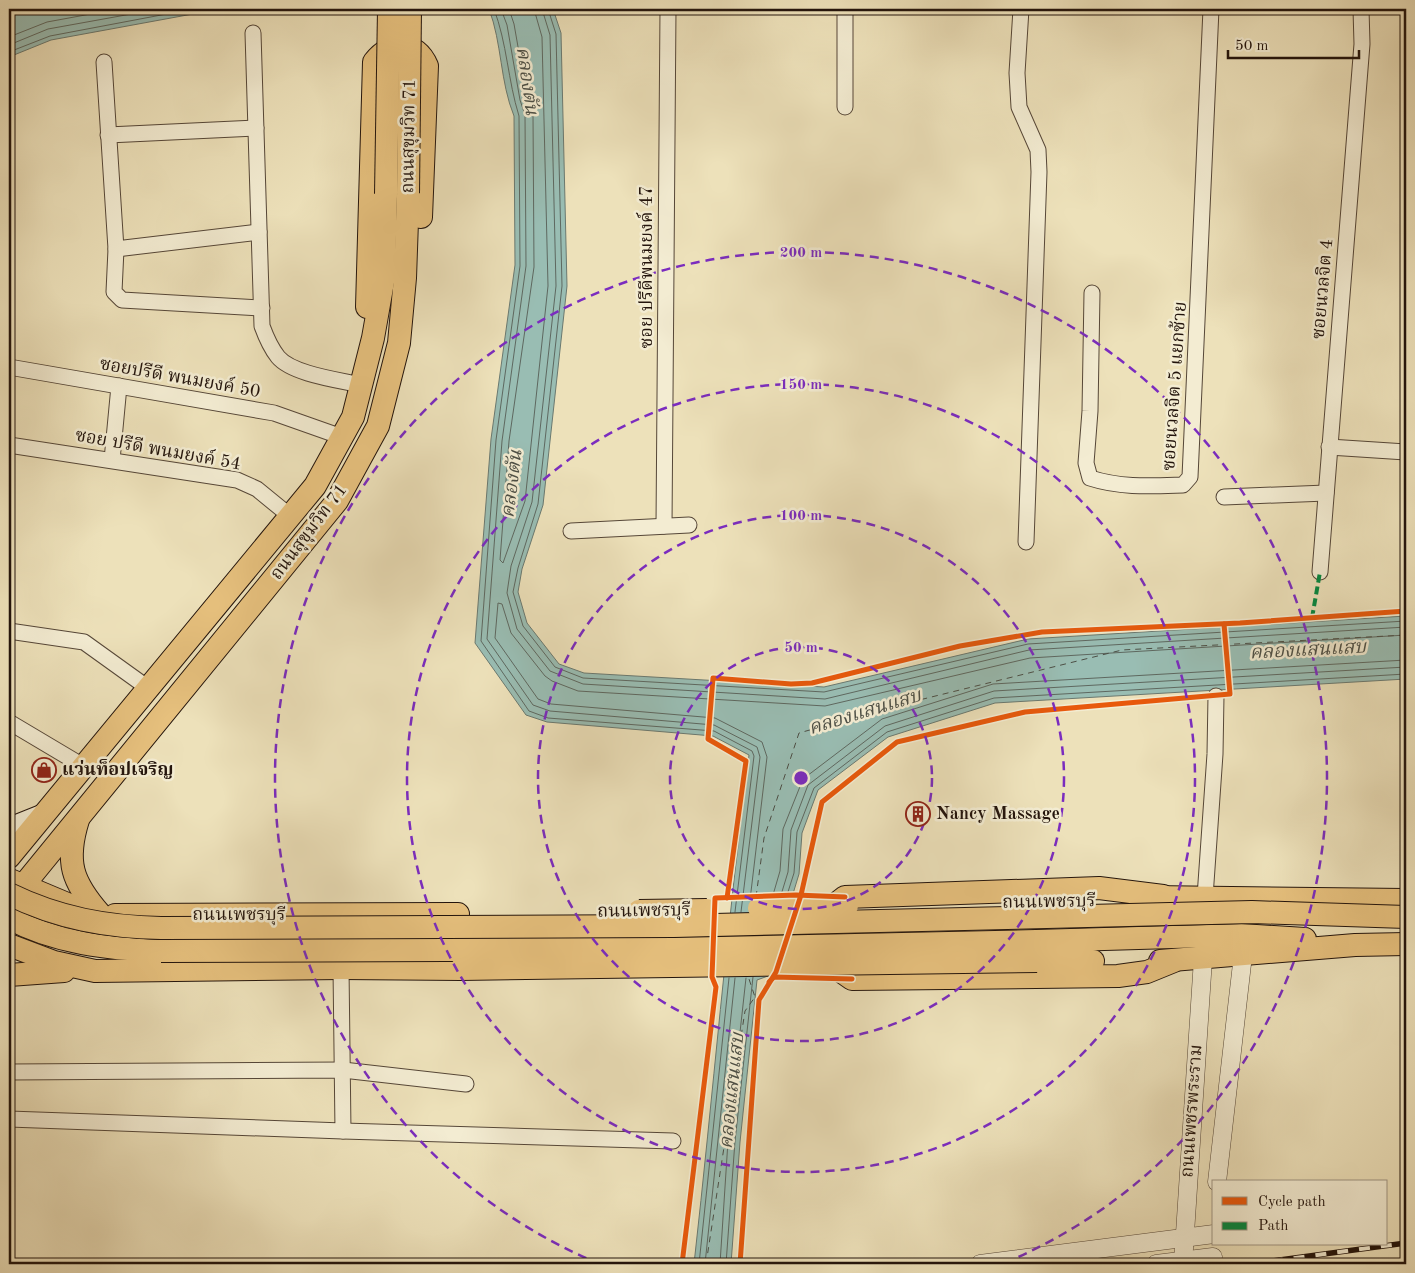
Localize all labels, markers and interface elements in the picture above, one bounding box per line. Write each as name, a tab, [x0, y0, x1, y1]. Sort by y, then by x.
scale bar	[1228, 28, 1359, 60]
text: 50 m	[1235, 39, 1269, 54]
water label: คลองตัน	[512, 45, 542, 117]
street label: ถนนสุขุมวิท 71	[399, 79, 421, 194]
street label: ซอย ปรีดีพนมยงค์ 47	[635, 186, 656, 348]
street label: ซอยนวลจิต 4	[1310, 238, 1336, 340]
text: 200 m	[780, 246, 822, 261]
street label: ซอยนวลจิต 5 แยกซ้าย	[1158, 301, 1190, 471]
street label: ซอยปรีดี พนมยงค์ 50	[98, 352, 262, 401]
text: 150 m	[780, 378, 822, 393]
street label: ซอย ปรีดี พนมยงค์ 54	[74, 424, 243, 473]
water label: คลองตัน	[497, 448, 527, 519]
street label: ถนนสุขุมวิท 71	[267, 481, 352, 584]
text: 100 m	[780, 509, 822, 524]
water label: คลองแสนแสบ	[1249, 638, 1368, 664]
text: 50 m	[784, 641, 818, 656]
water label: คลองแสนแสบ	[807, 687, 925, 739]
shop icon: แว่นท็อปเจริญ	[31, 757, 57, 783]
place label: แว่นท็อปเจริญ	[62, 759, 174, 779]
centre of rings	[792, 769, 810, 787]
building icon: Nancy Massage	[905, 801, 931, 827]
place label: Nancy Massage	[936, 805, 1060, 823]
street label: ถนนเพชรบุรี	[1002, 891, 1096, 914]
street label: ถนนเพชรบุรี	[597, 900, 691, 923]
street label: ถนนเพชรบุรี	[192, 905, 286, 926]
water label: คลองแสนแสบ	[717, 1031, 749, 1150]
street label: ถนนเพชรพระราม	[1178, 1044, 1206, 1178]
legend	[1212, 1180, 1388, 1246]
text: Cycle path	[1258, 1195, 1326, 1210]
text: Path	[1258, 1219, 1288, 1234]

